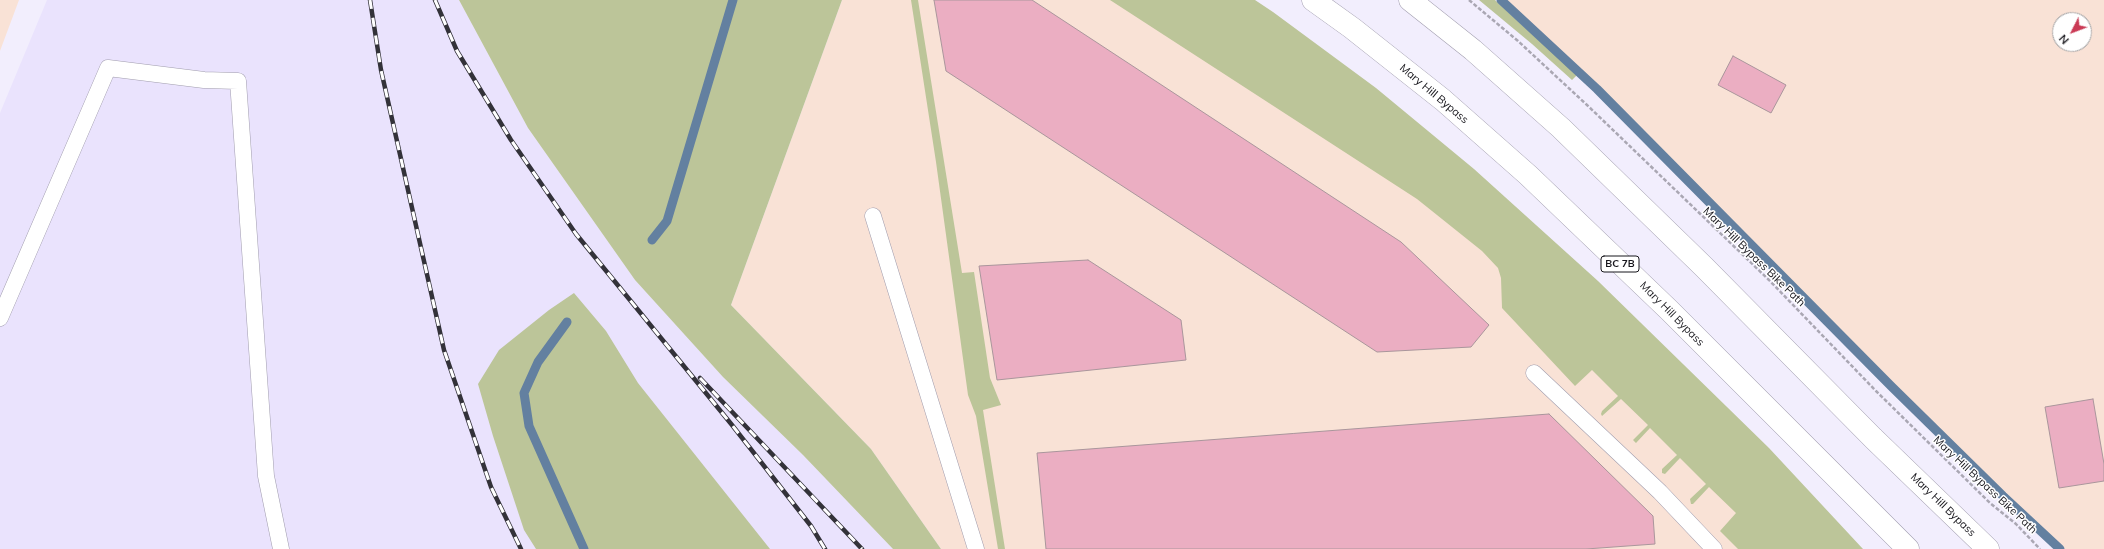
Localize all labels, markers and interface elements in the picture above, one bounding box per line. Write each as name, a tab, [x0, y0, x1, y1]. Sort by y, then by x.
north arrow	[2052, 12, 2092, 52]
text: N	[2056, 32, 2072, 47]
street label: Mary Hill Bypass	[1397, 61, 1471, 127]
street label: Mary Hill Bypass Bike Path	[1700, 205, 1808, 309]
road number: BC 7B	[1601, 256, 1639, 272]
street label: Mary Hill Bypass	[1637, 279, 1707, 349]
street label: Mary Hill Bypass Bike Path	[1930, 434, 2040, 536]
street label: Mary Hill Bypass	[1908, 471, 1978, 539]

